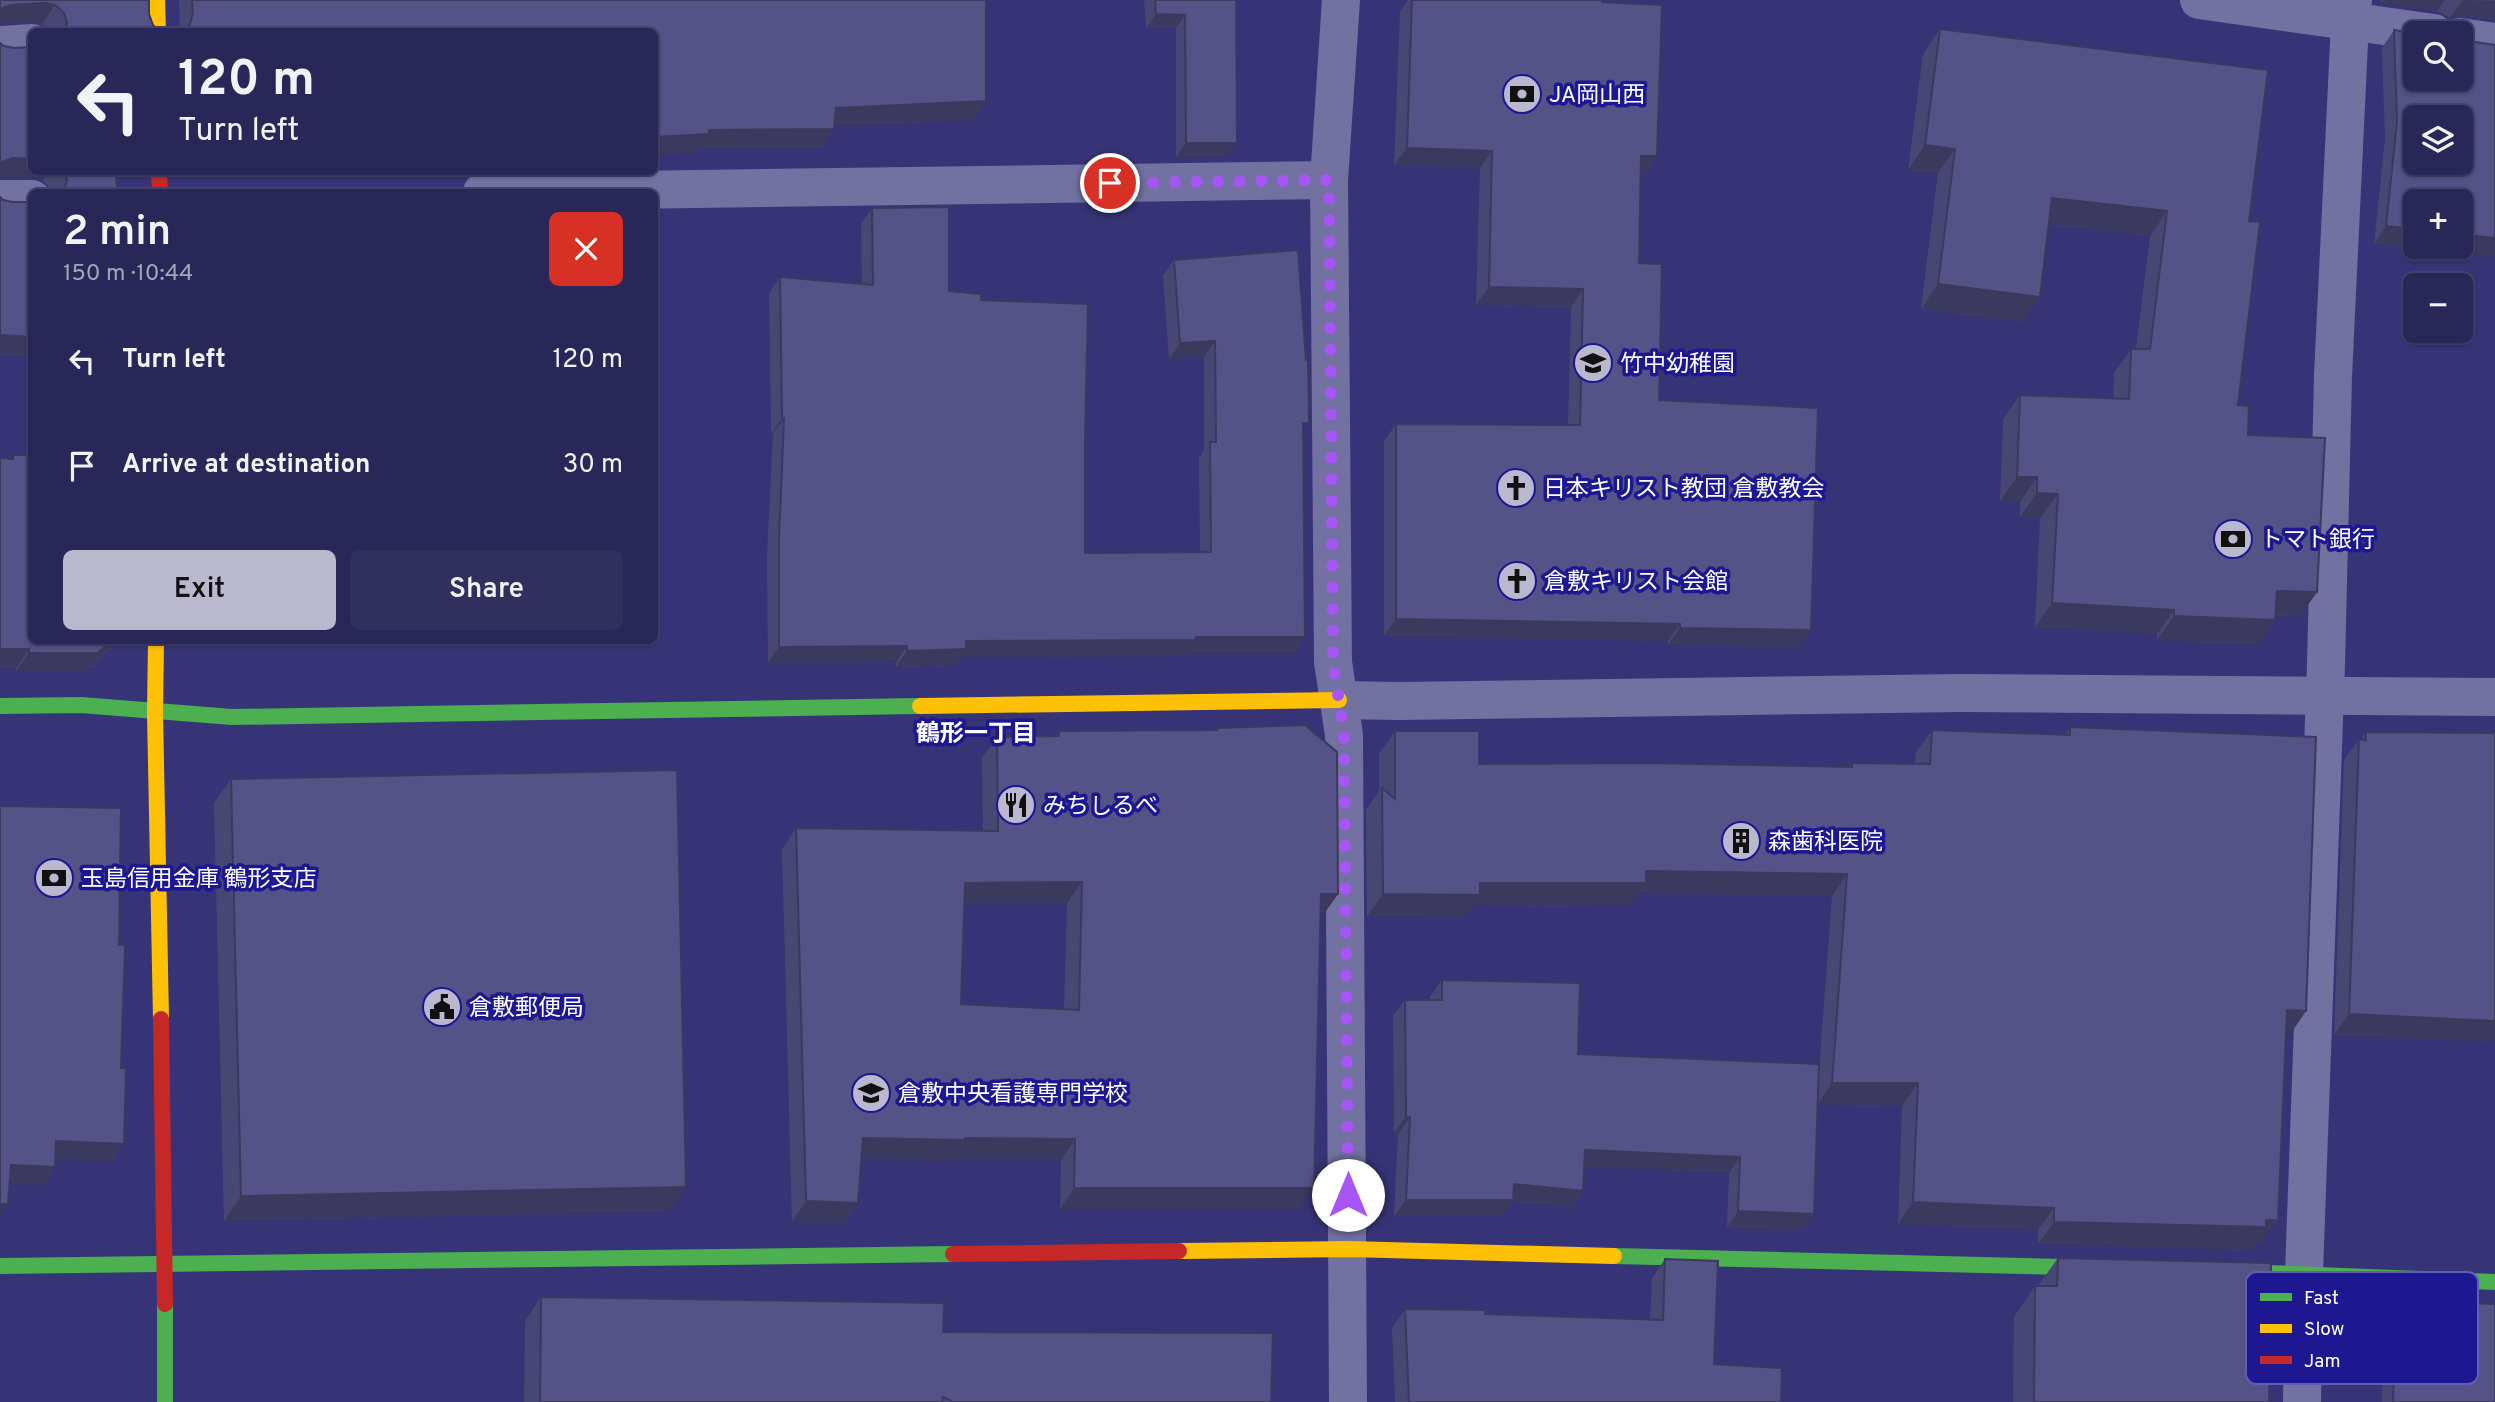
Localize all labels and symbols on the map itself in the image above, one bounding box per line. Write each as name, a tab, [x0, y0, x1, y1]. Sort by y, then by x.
bank icon: JA岡山西	[1501, 73, 1543, 115]
place label: JA岡山西	[1549, 82, 1645, 111]
pin	[1080, 153, 1140, 213]
school or university icon: 竹中幼稚園	[1572, 342, 1614, 384]
place label: 竹中幼稚園	[1620, 351, 1735, 380]
church icon: 日本キリスト教団 倉敷教会	[1495, 467, 1537, 509]
place label: 日本キリスト教団 倉敷教会	[1543, 476, 1824, 505]
bank icon: トマト銀行	[2212, 518, 2254, 560]
place label: トマト銀行	[2260, 527, 2375, 556]
church icon: 倉敷キリスト会館	[1496, 560, 1538, 602]
place label: 倉敷キリスト会館	[1544, 569, 1728, 598]
district label: 鶴形一丁目	[916, 720, 1036, 750]
restaurant icon: みちしるべ	[995, 784, 1037, 826]
place label: みちしるべ	[1043, 793, 1158, 822]
building icon: 森歯科医院	[1720, 820, 1762, 862]
place label: 森歯科医院	[1768, 829, 1883, 858]
bank icon: 玉島信用金庫 鶴形支店	[33, 857, 75, 899]
place label: 玉島信用金庫 鶴形支店	[81, 866, 316, 895]
public building icon: 倉敷郵便局	[421, 986, 463, 1028]
place label: 倉敷郵便局	[469, 995, 584, 1024]
school or university icon: 倉敷中央看護専門学校	[850, 1072, 892, 1114]
place label: 倉敷中央看護専門学校	[898, 1081, 1128, 1110]
position arrow	[1311, 1158, 1385, 1232]
legend	[2246, 1272, 2478, 1384]
text: Fast	[2304, 1287, 2339, 1311]
text: Slow	[2304, 1318, 2344, 1342]
text: Jam	[2304, 1350, 2341, 1374]

